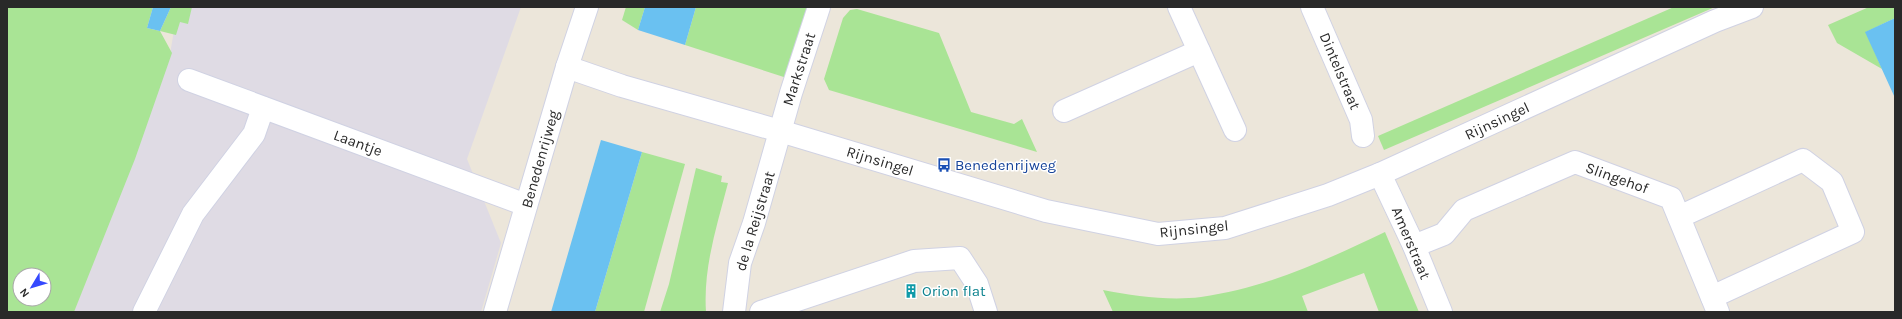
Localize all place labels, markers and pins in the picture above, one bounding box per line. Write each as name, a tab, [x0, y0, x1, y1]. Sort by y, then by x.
place label: Benedenrijweg	[955, 156, 1057, 174]
bus stop icon: Benedenrijweg	[936, 157, 952, 173]
place label: Orion flat	[922, 282, 986, 300]
building icon: Orion flat	[903, 283, 919, 299]

